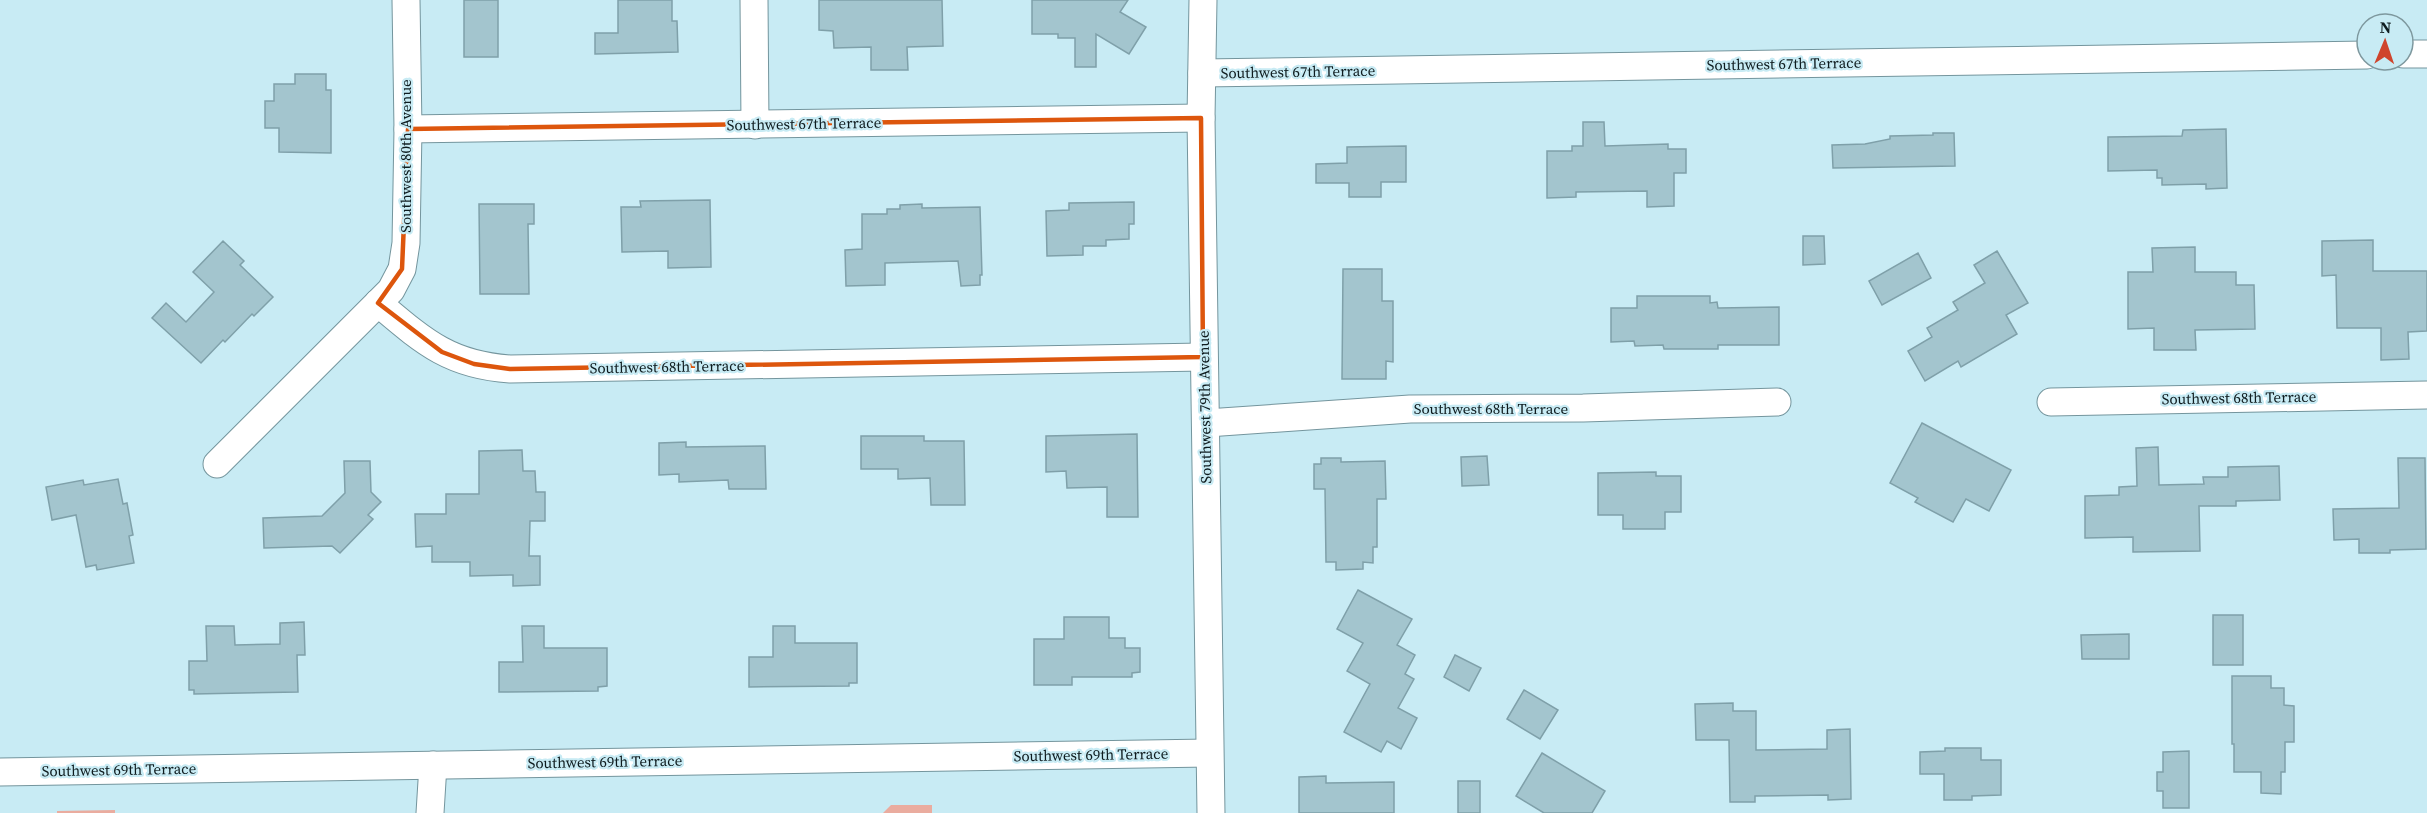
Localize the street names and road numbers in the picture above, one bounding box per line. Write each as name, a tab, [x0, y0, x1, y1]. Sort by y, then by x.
street label: Southwest 67th Terrace	[1707, 52, 1862, 75]
street label: Southwest 67th Terrace	[1221, 60, 1376, 83]
street label: Southwest 80th Avenue	[395, 79, 416, 233]
street label: Southwest 67th Terrace	[727, 112, 882, 135]
street label: Southwest 79th Avenue	[1193, 330, 1216, 484]
street label: Southwest 68th Terrace	[590, 355, 745, 378]
street label: Southwest 68th Terrace	[2162, 386, 2317, 409]
street label: Southwest 68th Terrace	[1414, 398, 1569, 419]
street label: Southwest 69th Terrace	[1014, 743, 1169, 766]
street label: Southwest 69th Terrace	[528, 750, 683, 773]
street label: Southwest 69th Terrace	[42, 758, 197, 781]

